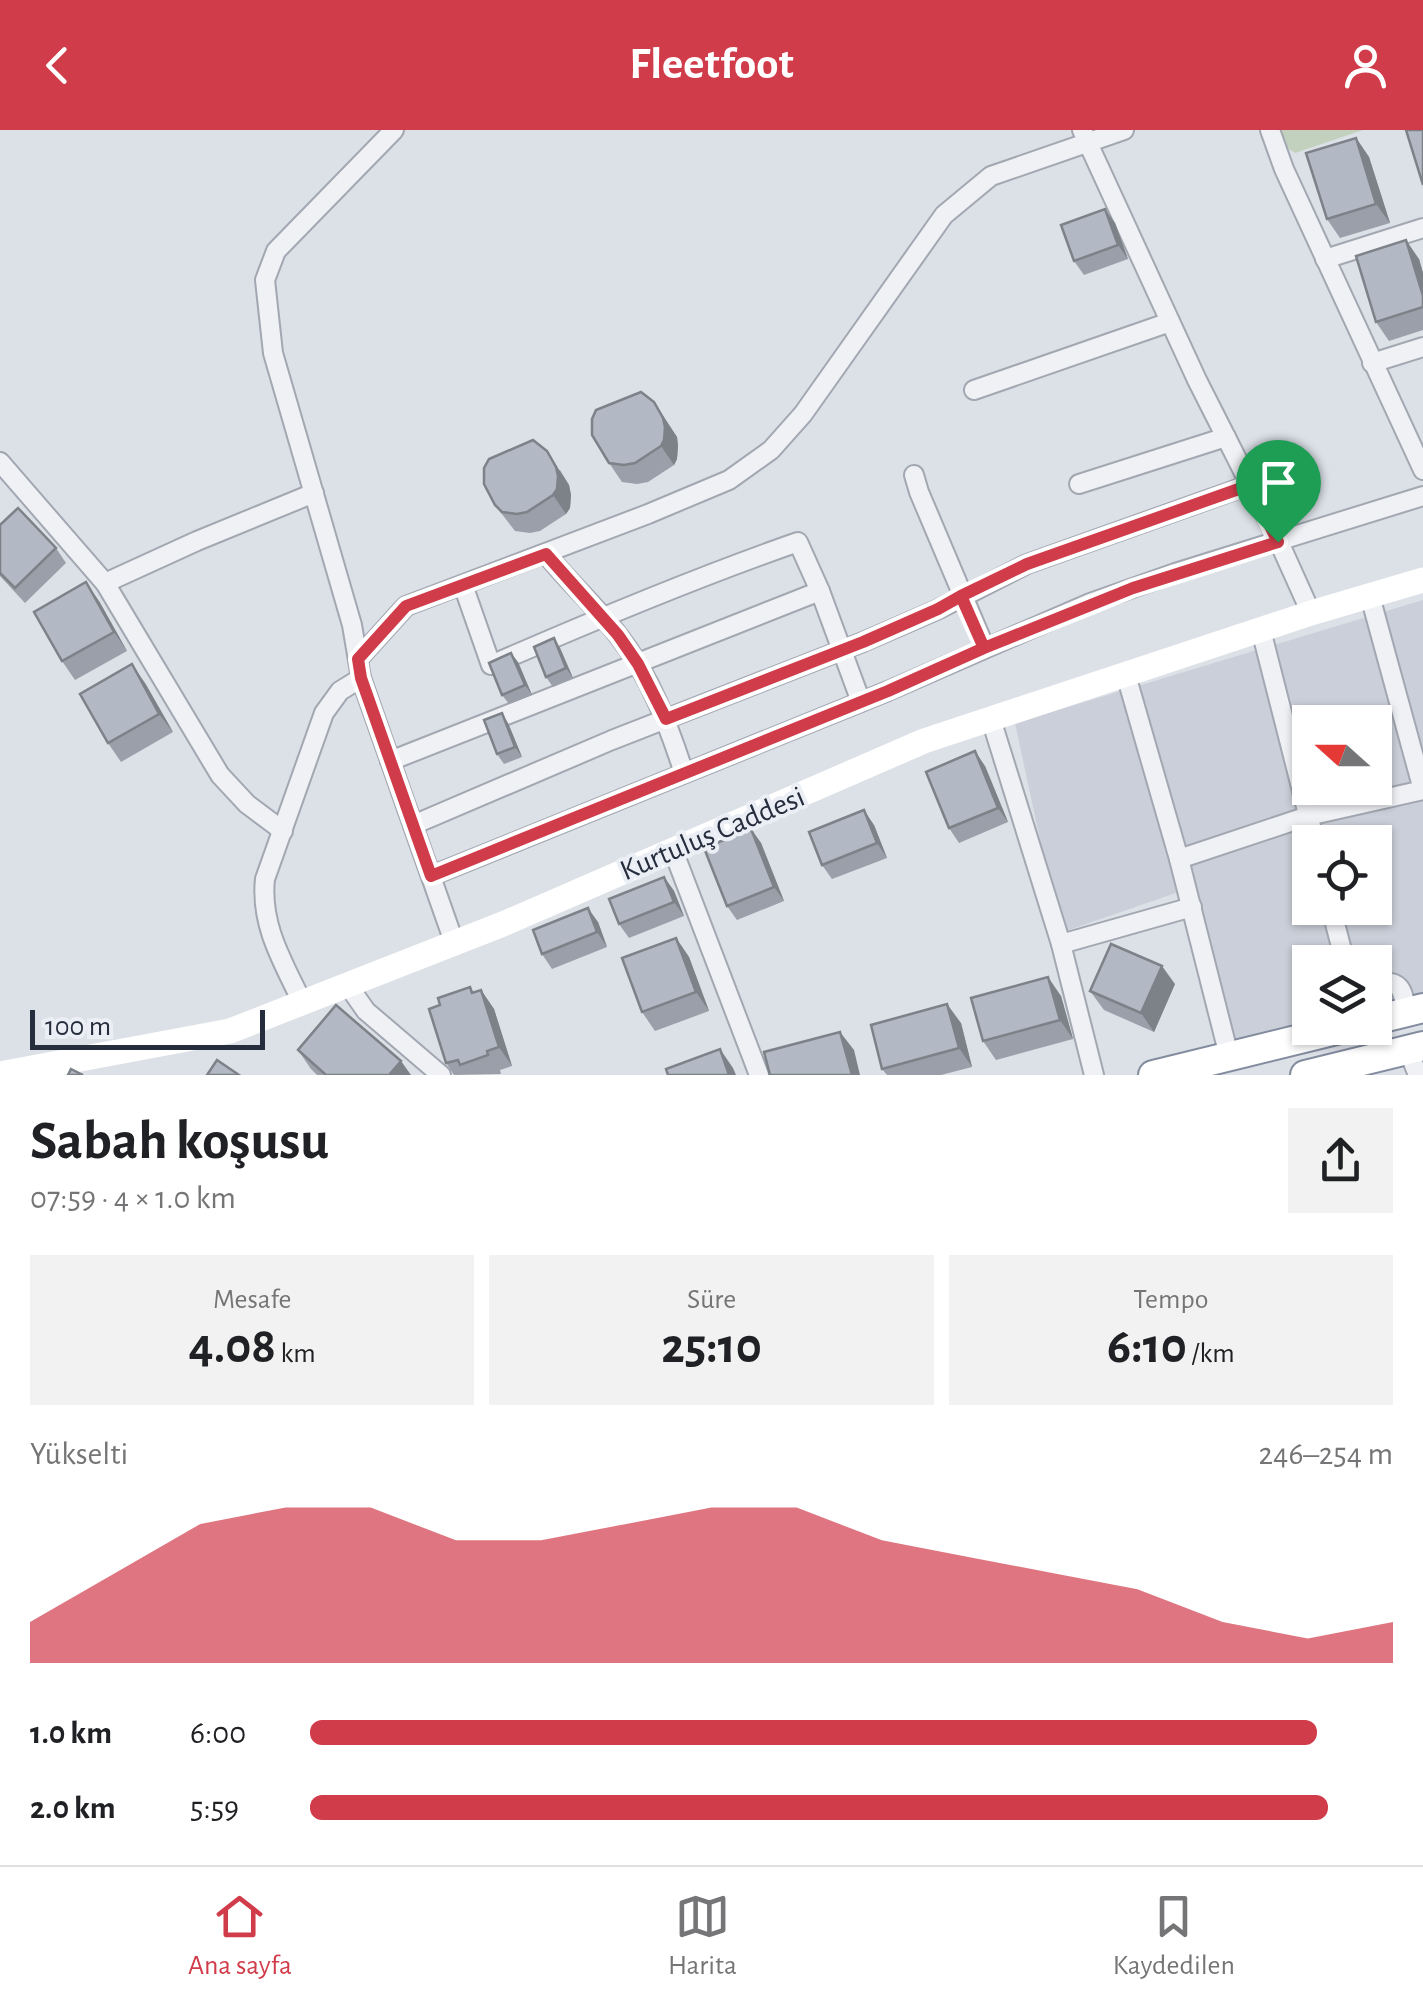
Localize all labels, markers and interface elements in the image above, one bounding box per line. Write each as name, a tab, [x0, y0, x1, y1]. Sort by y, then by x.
icon: back	[30, 38, 85, 93]
icon: person	[1338, 38, 1393, 93]
text: Fleetfoot	[629, 42, 794, 87]
pin	[1236, 440, 1321, 543]
icon: arrive	[1251, 455, 1306, 510]
north arrow	[1292, 705, 1392, 805]
map controls	[1292, 705, 1392, 1045]
street label: Kurtuluş Caddesi	[616, 782, 809, 886]
button: locate	[1292, 825, 1392, 925]
button: layers	[1292, 945, 1392, 1045]
scale bar	[30, 1005, 265, 1050]
text: 100 m	[45, 1013, 111, 1041]
button: share	[1288, 1108, 1393, 1213]
text: Sabah koşusu	[30, 1114, 329, 1169]
text: 07:59 · 4 × 1.0 km	[30, 1182, 236, 1214]
text: Mesafe	[213, 1286, 291, 1314]
text: Süre	[687, 1286, 736, 1314]
text: Tempo	[1133, 1286, 1208, 1314]
text: 4.08	[189, 1322, 276, 1372]
text: 25:10	[661, 1322, 762, 1372]
text: 6:10	[1107, 1322, 1187, 1372]
text: km	[276, 1340, 316, 1368]
text: /km	[1187, 1340, 1235, 1368]
text: Yükselti	[30, 1438, 128, 1470]
text: 246–254 m	[1259, 1438, 1393, 1470]
text: 1.0 km	[30, 1717, 112, 1749]
text: 6:00	[190, 1717, 246, 1749]
text: 2.0 km	[30, 1792, 116, 1824]
text: 5:59	[190, 1792, 239, 1824]
tab: Ana sayfa	[188, 1889, 292, 1983]
tab: Harita	[668, 1889, 737, 1983]
tab: Kaydedilen	[1113, 1889, 1235, 1983]

